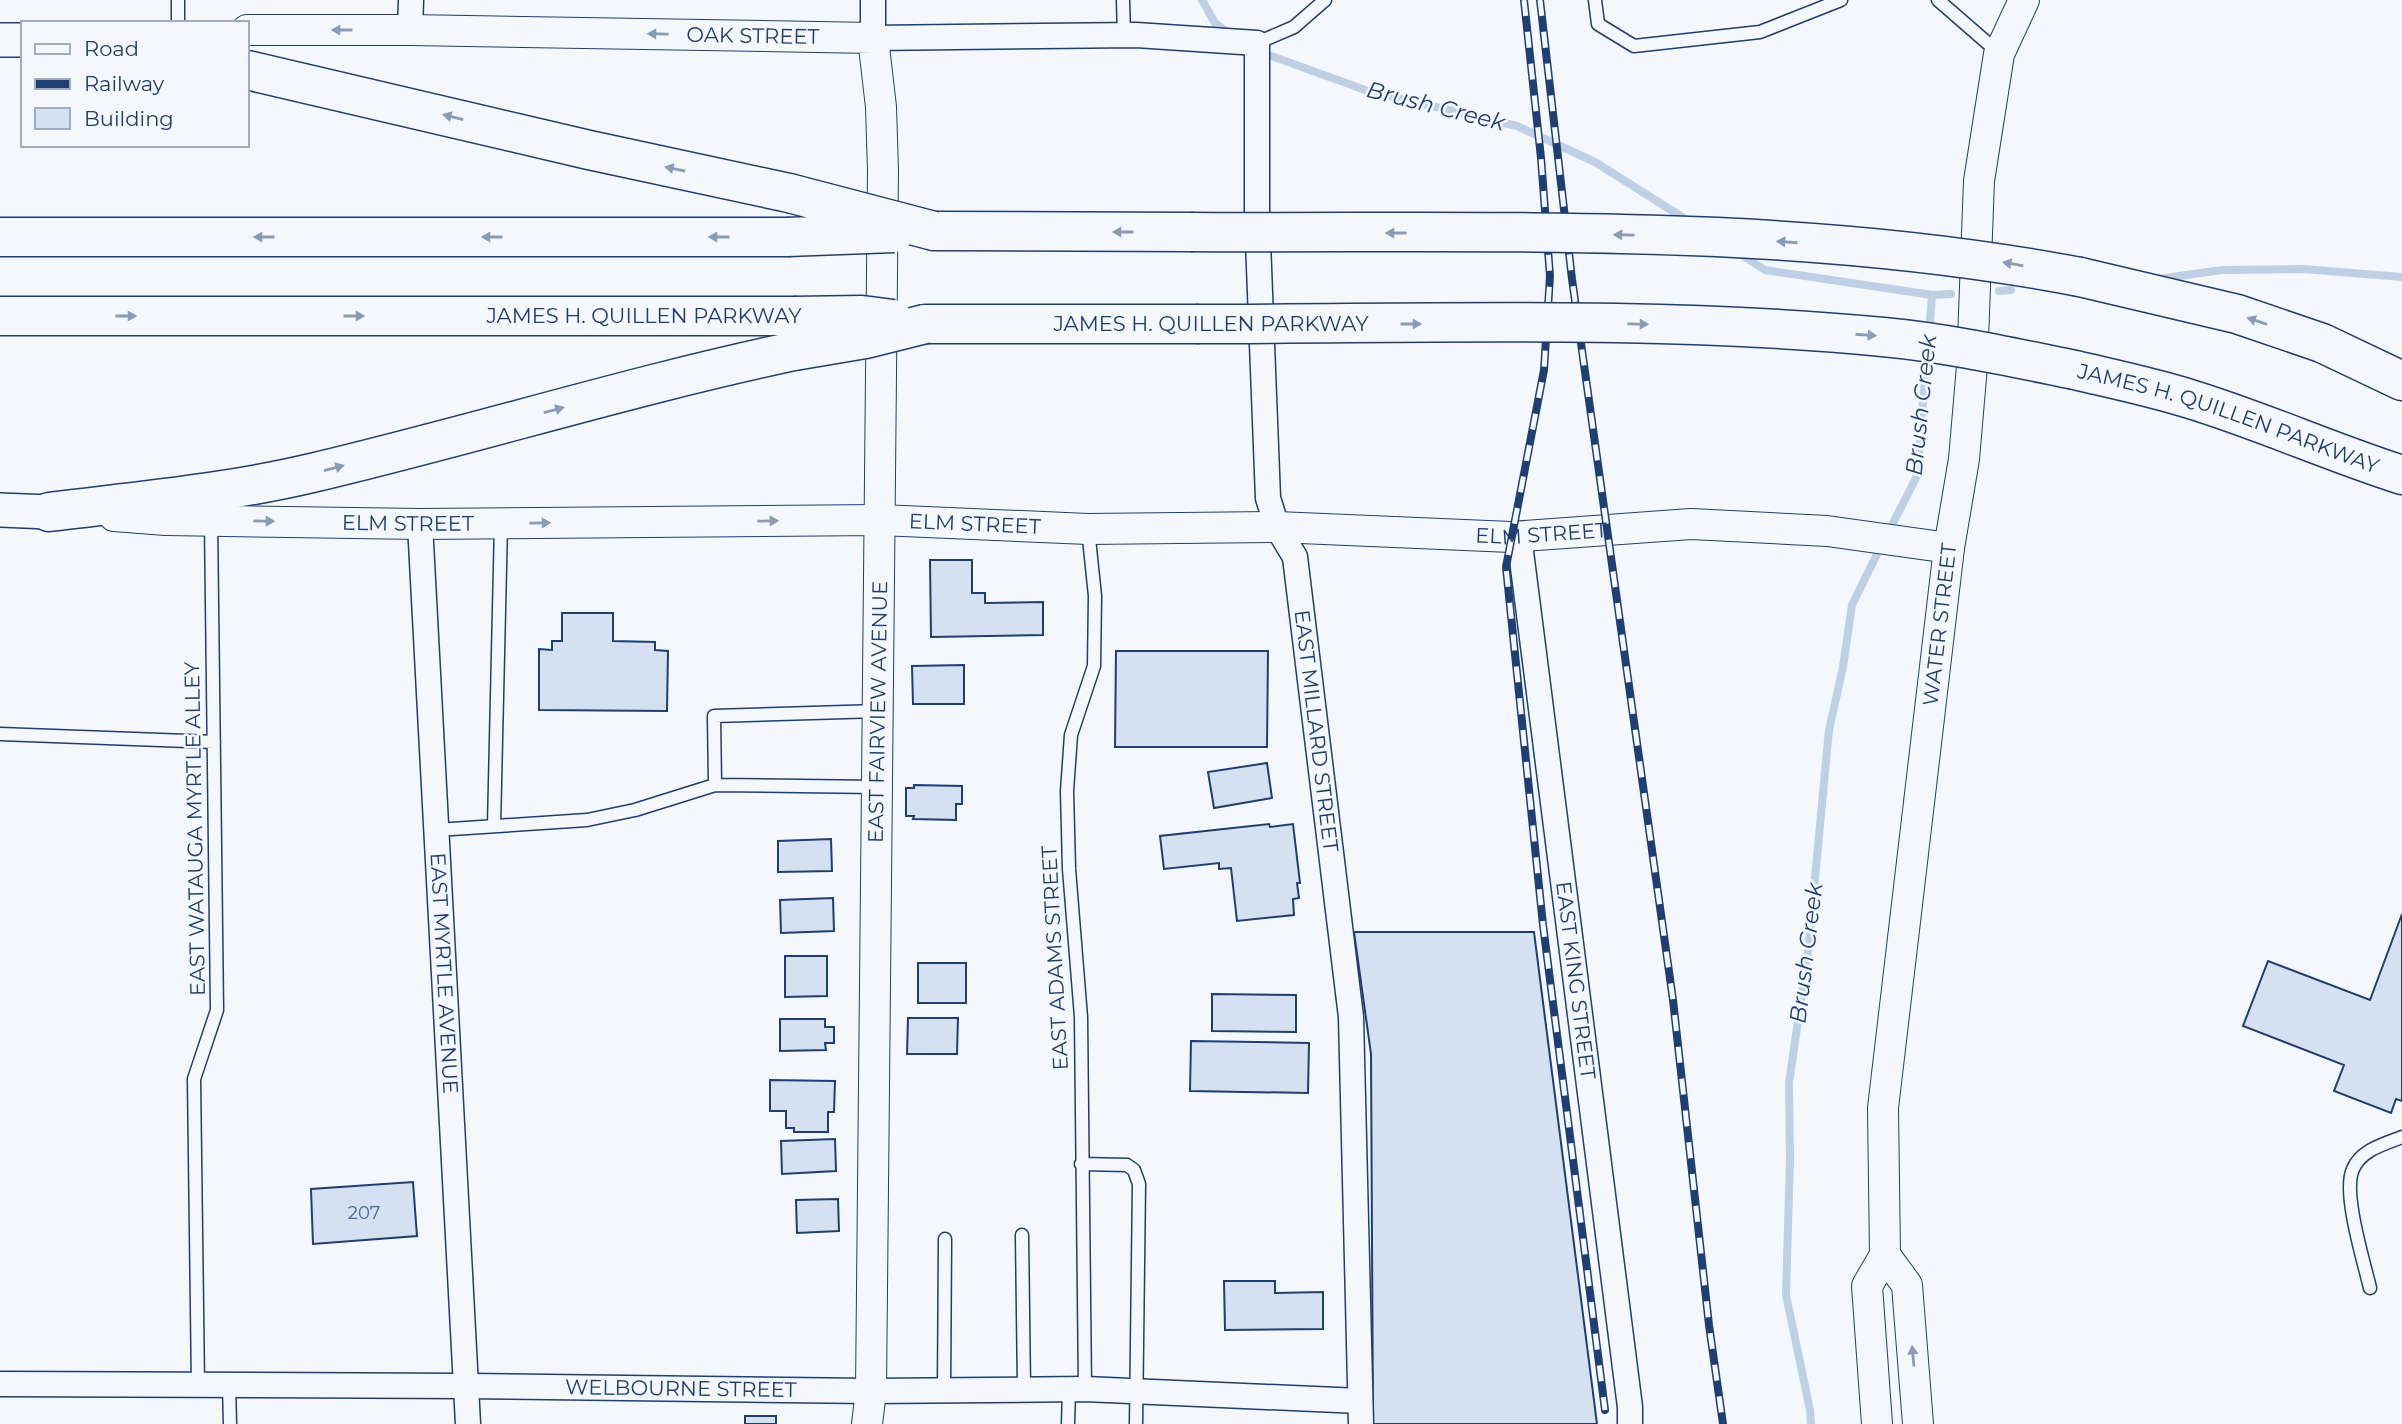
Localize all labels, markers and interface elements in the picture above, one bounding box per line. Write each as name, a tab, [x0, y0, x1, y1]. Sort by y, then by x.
legend	[21, 21, 248, 147]
street label: OAK STREET	[686, 22, 820, 49]
one-way arrow	[331, 24, 353, 36]
one-way arrow	[647, 28, 669, 40]
text: Road	[84, 36, 139, 61]
text: Railway	[84, 71, 165, 96]
water label: Brush Creek	[1364, 75, 1509, 137]
text: Building	[84, 106, 174, 131]
one-way arrow	[442, 112, 464, 123]
one-way arrow	[663, 163, 685, 174]
one-way arrow	[1111, 226, 1133, 238]
one-way arrow	[1385, 227, 1407, 239]
one-way arrow	[1613, 229, 1635, 240]
one-way arrow	[253, 231, 275, 243]
one-way arrow	[480, 231, 502, 243]
one-way arrow	[708, 231, 730, 243]
one-way arrow	[1776, 236, 1798, 247]
one-way arrow	[2002, 259, 2024, 270]
street label: JAMES H. QUILLEN PARKWAY	[485, 303, 802, 328]
one-way arrow	[116, 310, 138, 322]
one-way arrow	[343, 310, 365, 322]
street label: JAMES H. QUILLEN PARKWAY	[1052, 311, 1369, 336]
one-way arrow	[2247, 315, 2268, 326]
one-way arrow	[1400, 318, 1422, 330]
one-way arrow	[1628, 318, 1650, 330]
one-way arrow	[1855, 330, 1877, 341]
water label: Brush Creek	[1900, 332, 1942, 477]
street label: JAMES H. QUILLEN PARKWAY	[2074, 358, 2383, 479]
one-way arrow	[543, 404, 565, 415]
one-way arrow	[324, 462, 345, 472]
street label: ELM STREET	[908, 508, 1041, 539]
street label: ELM STREET	[342, 510, 474, 536]
one-way arrow	[253, 515, 275, 527]
one-way arrow	[757, 515, 779, 527]
one-way arrow	[529, 517, 551, 529]
street label: ELM STREET	[1475, 517, 1608, 550]
street label: WATER STREET	[1917, 542, 1961, 707]
street label: EAST FAIRVIEW AVENUE	[863, 581, 892, 843]
street label: EAST MILLARD STREET	[1290, 608, 1344, 853]
street label: EAST WATAUGA MYRTLE ALLEY	[179, 661, 210, 996]
street label: EAST ADAMS STREET	[1036, 845, 1073, 1071]
street label: EAST MYRTLE AVENUE	[426, 852, 463, 1095]
street label: EAST KING STREET	[1551, 880, 1601, 1081]
water label: Brush Creek	[1783, 880, 1829, 1025]
house number: 207	[348, 1202, 380, 1224]
one-way arrow	[1907, 1345, 1918, 1367]
street label: WELBOURNE STREET	[565, 1374, 797, 1402]

